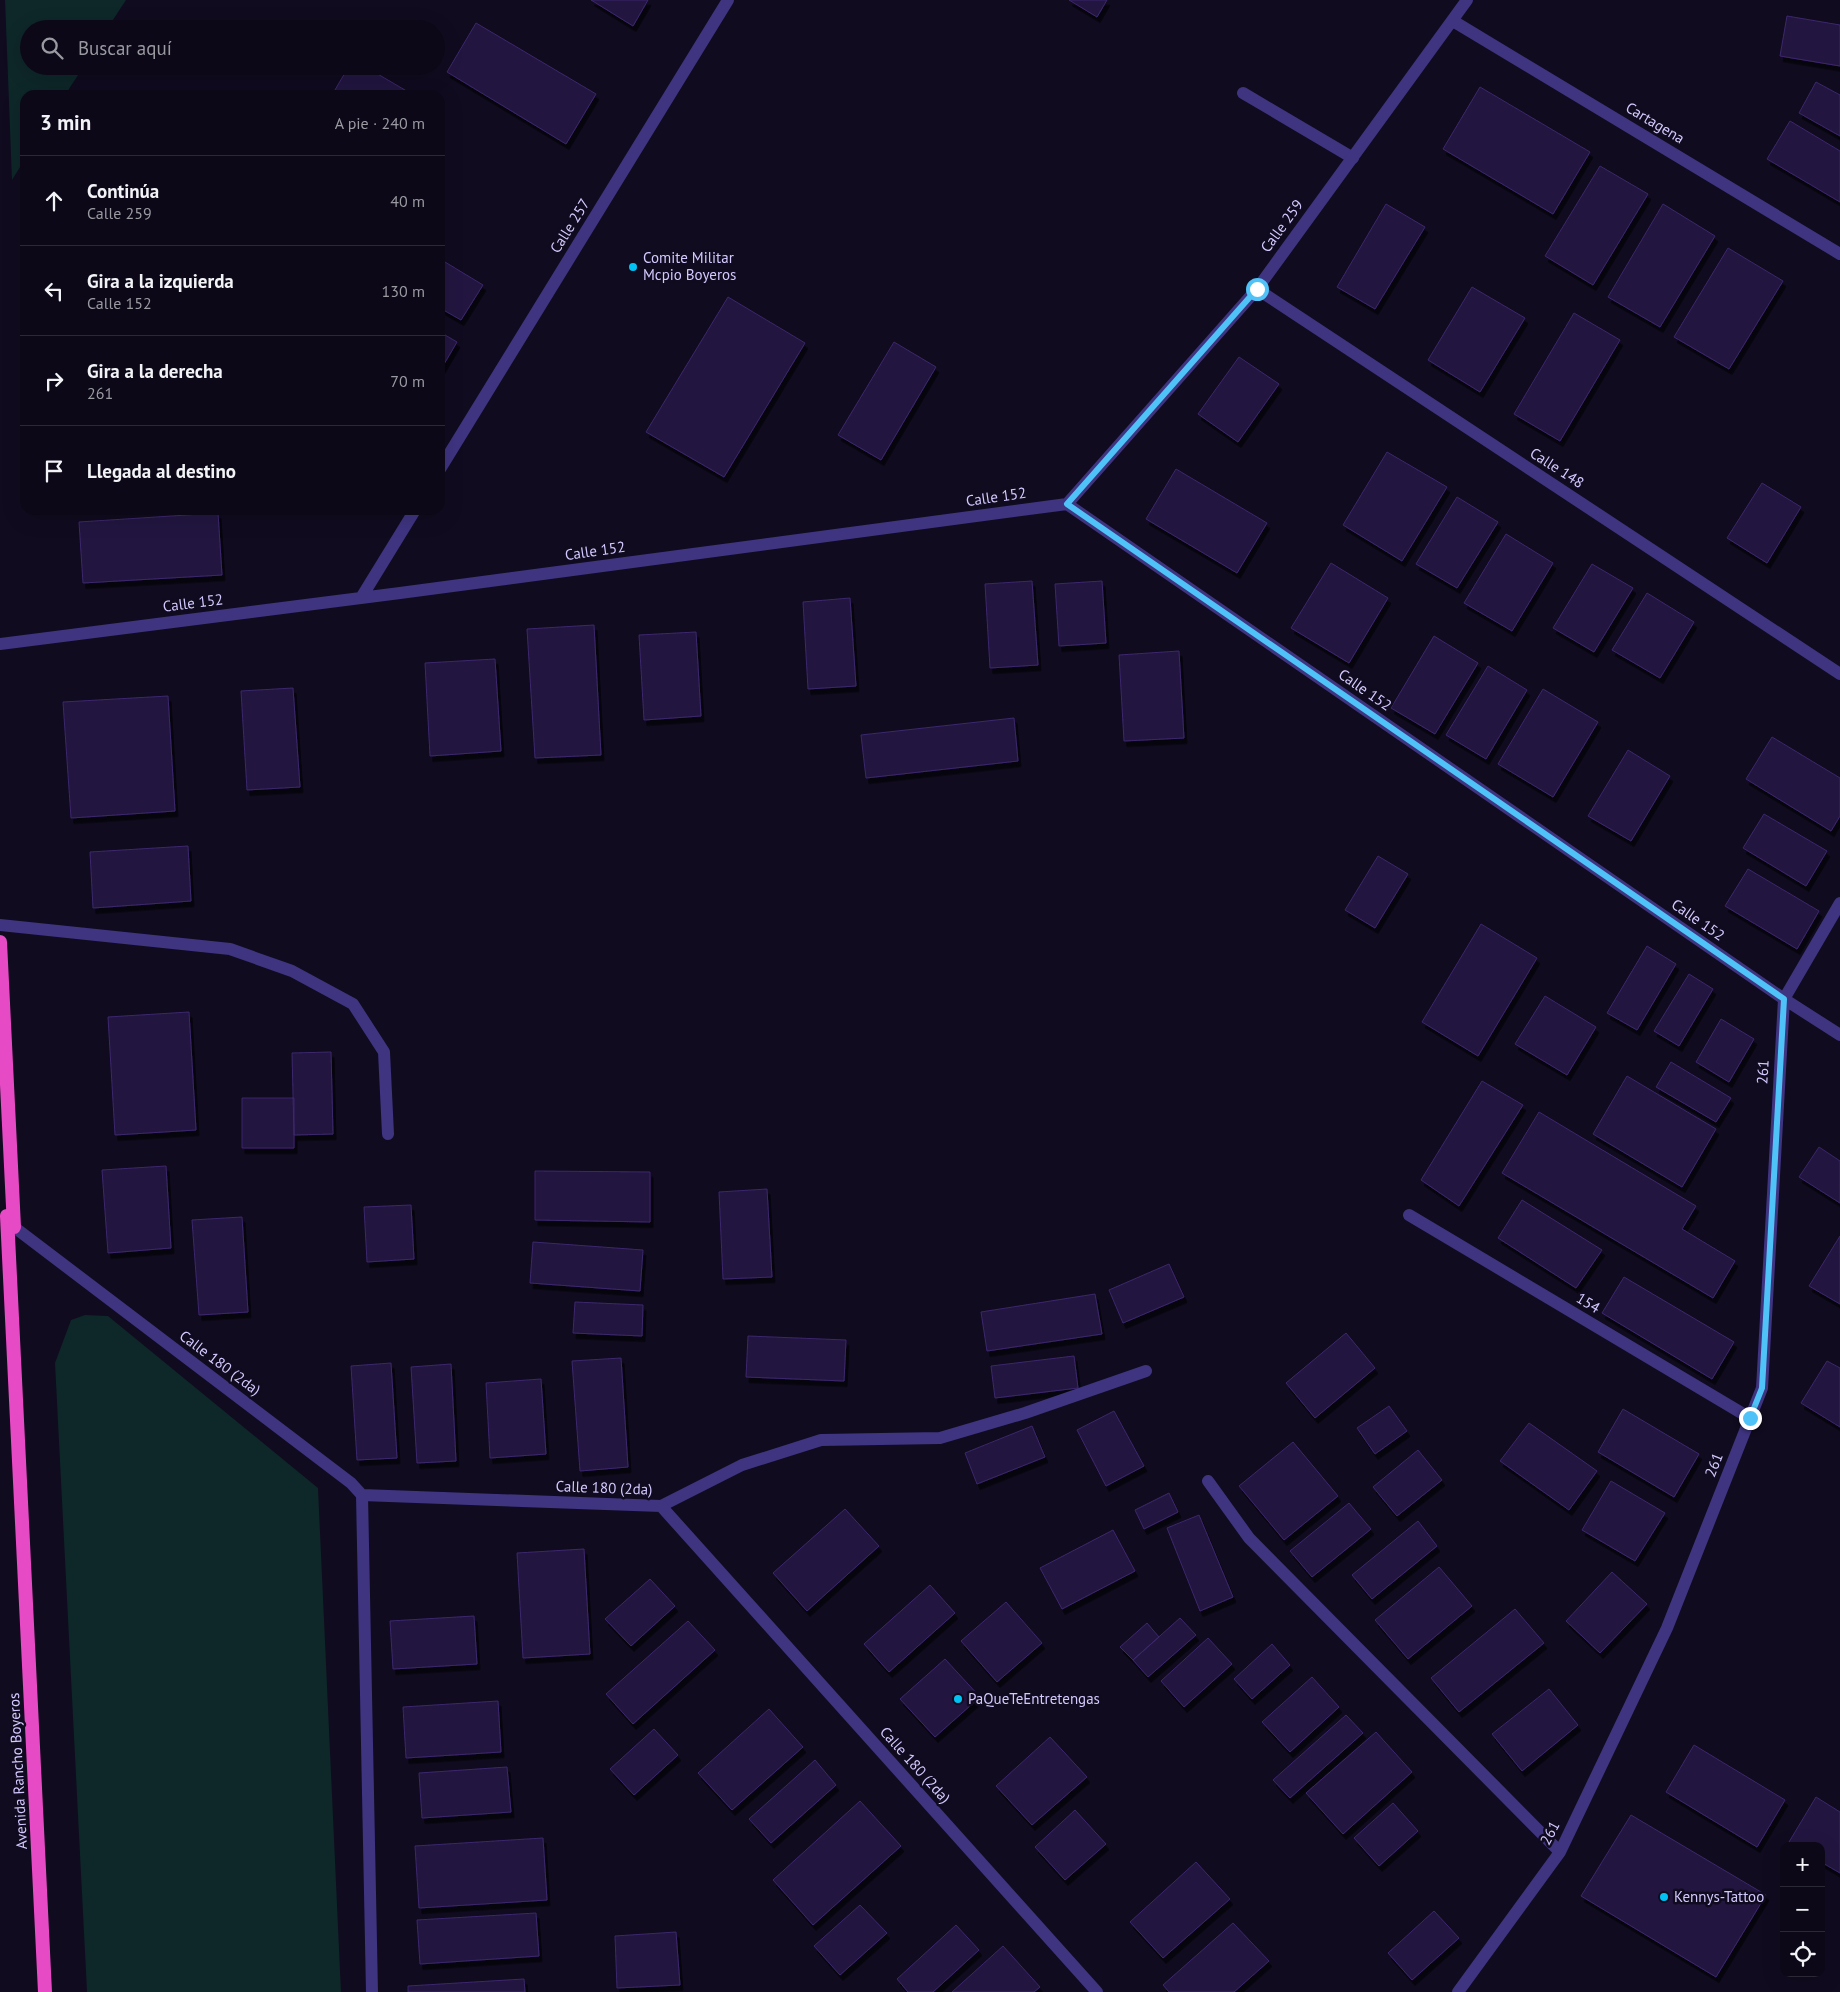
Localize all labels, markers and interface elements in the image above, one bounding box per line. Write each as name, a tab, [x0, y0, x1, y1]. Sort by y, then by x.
search box	[20, 20, 445, 75]
icon: search	[38, 34, 66, 62]
text: Buscar aquí	[78, 36, 172, 60]
street label: Cartagena	[1622, 98, 1688, 147]
text: 3 min	[40, 109, 91, 136]
text: A pie · 240 m	[335, 113, 425, 133]
text: Continúa	[87, 179, 159, 203]
icon: ahead	[40, 187, 68, 215]
text: 40 m	[390, 191, 425, 211]
street label: Calle 257	[545, 195, 594, 256]
street label: Calle 259	[1256, 196, 1307, 256]
text: Calle 259	[87, 203, 152, 223]
place label: Comite Militar Mcpio Boyeros	[643, 248, 736, 284]
marker: Comite Militar Mcpio Boyeros	[627, 261, 639, 273]
text: Gira a la izquierda	[87, 269, 234, 293]
icon: left	[40, 277, 68, 305]
route start	[1246, 278, 1269, 301]
text: 130 m	[382, 281, 425, 301]
text: Calle 152	[87, 293, 152, 313]
text: Gira a la derecha	[87, 359, 223, 383]
icon: right	[40, 367, 68, 395]
text: 70 m	[390, 371, 425, 391]
text: 261	[87, 383, 113, 403]
street label: Calle 148	[1527, 443, 1588, 492]
icon: arrive	[40, 457, 68, 485]
text: Llegada al destino	[87, 459, 236, 483]
street label: Calle 152	[965, 483, 1027, 510]
street label: Calle 152	[564, 537, 626, 564]
street label: Calle 152	[162, 589, 224, 616]
street label: Calle 152	[1335, 664, 1396, 715]
street label: Calle 152	[1668, 894, 1729, 945]
street label: 261	[1752, 1059, 1773, 1085]
street label: 154	[1573, 1288, 1604, 1317]
street label: Calle 180 (2da)	[176, 1326, 265, 1399]
route end	[1739, 1407, 1762, 1430]
street label: 261	[1700, 1450, 1727, 1480]
street label: Calle 180 (2da)	[555, 1476, 653, 1499]
place label: PaQueTeEntretengas	[968, 1689, 1100, 1708]
street label: Avenida Rancho Boyeros	[4, 1692, 31, 1850]
marker: PaQueTeEntretengas	[952, 1693, 964, 1705]
street label: Calle 180 (2da)	[876, 1722, 955, 1807]
street label: 261	[1535, 1817, 1564, 1848]
map controls	[1780, 1842, 1825, 1977]
button: +	[1780, 1842, 1825, 1887]
place label: Kennys-Tattoo	[1674, 1887, 1764, 1906]
button: −	[1780, 1887, 1825, 1932]
marker: Kennys-Tattoo	[1658, 1891, 1670, 1903]
button: locate	[1780, 1932, 1825, 1977]

